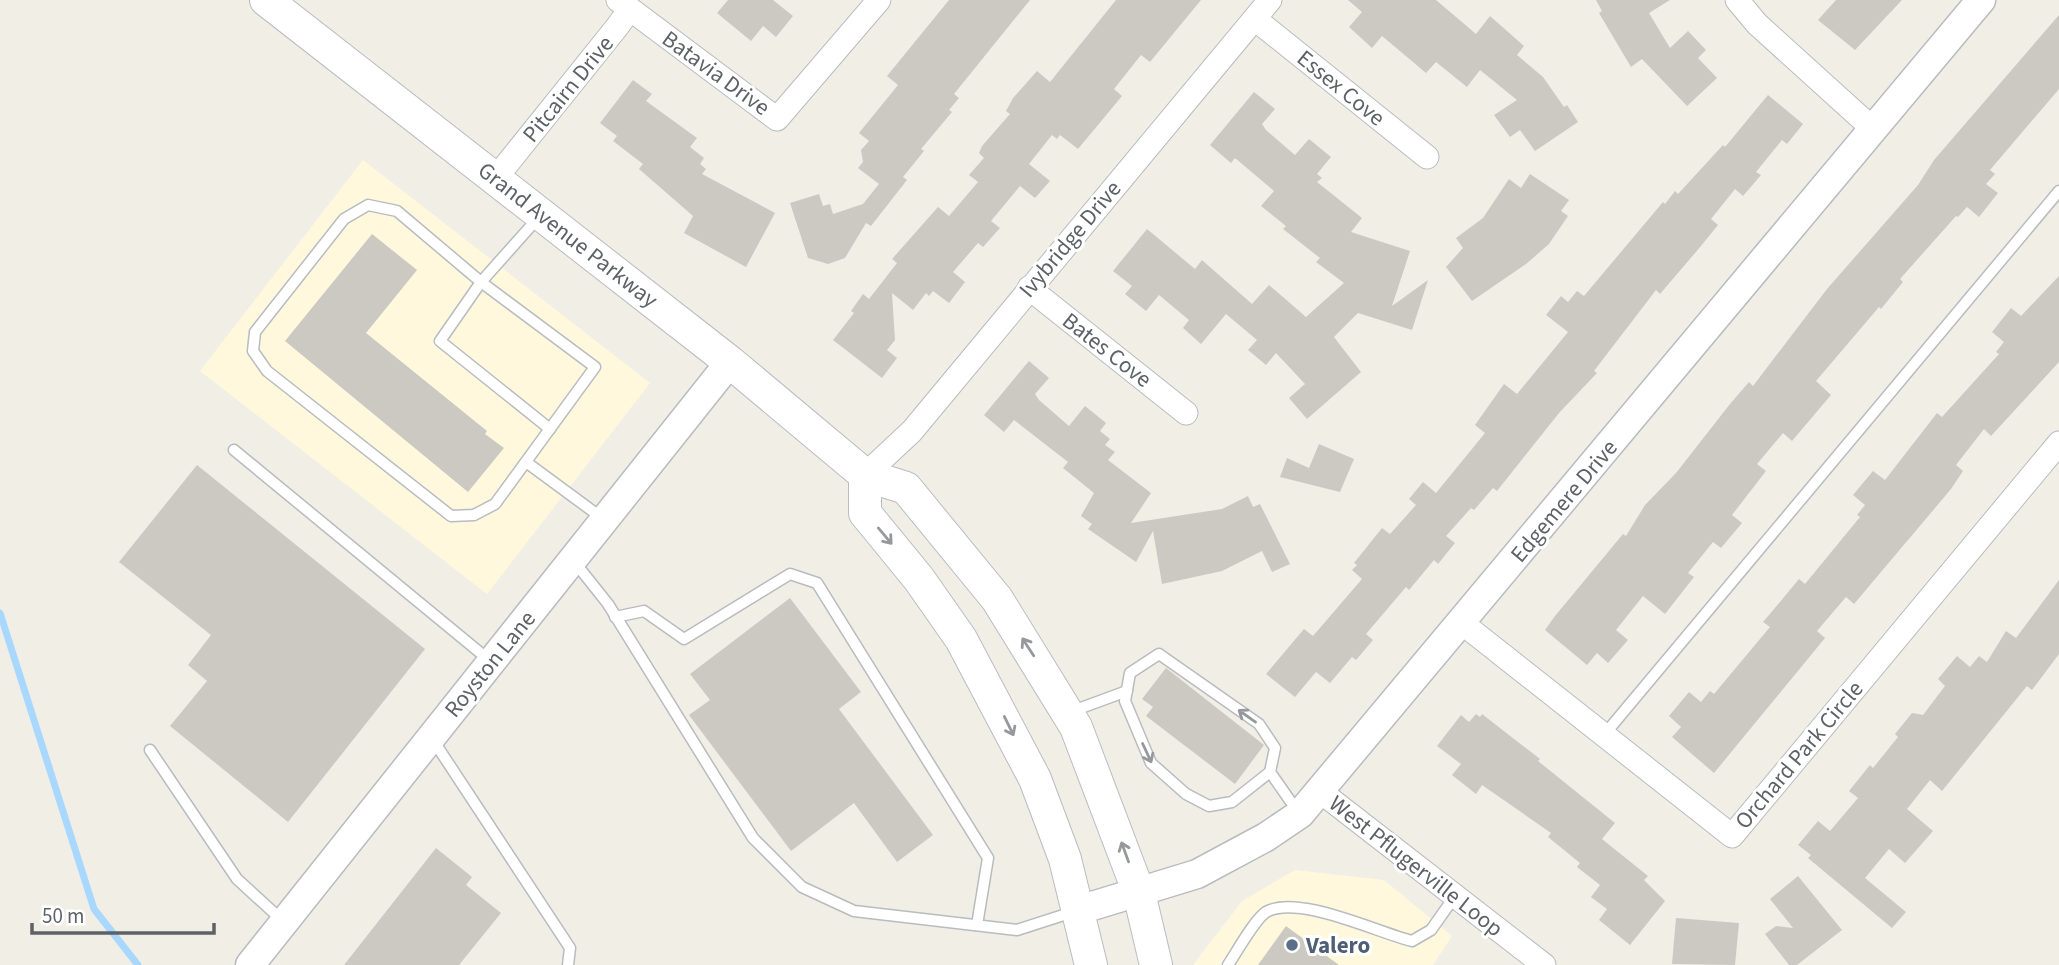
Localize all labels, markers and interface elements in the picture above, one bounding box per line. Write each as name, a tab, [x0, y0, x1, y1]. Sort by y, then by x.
street label: Batavia Drive	[655, 23, 777, 123]
street label: Pitcairn Drive	[515, 29, 621, 149]
street label: Essex Cove	[1290, 42, 1392, 134]
street label: Grand Avenue Parkway	[471, 154, 665, 316]
street label: Ivybridge Drive	[1011, 173, 1129, 305]
street label: Bates Cove	[1055, 305, 1159, 395]
street label: Edgemere Drive	[1503, 432, 1625, 570]
one-way arrow	[877, 527, 892, 545]
street label: Royston Lane	[437, 603, 543, 725]
one-way arrow	[1021, 638, 1036, 657]
street label: Orchard Park Circle	[1727, 674, 1871, 836]
one-way arrow	[1238, 709, 1257, 723]
one-way arrow	[1002, 715, 1016, 736]
one-way arrow	[1141, 742, 1154, 763]
street label: West Pflugerville Loop	[1322, 787, 1510, 945]
one-way arrow	[1118, 842, 1130, 864]
scale bar	[32, 892, 214, 936]
text: 50 m	[42, 901, 84, 931]
place label: Valero	[1305, 929, 1370, 962]
marker: Valero	[1284, 937, 1300, 953]

